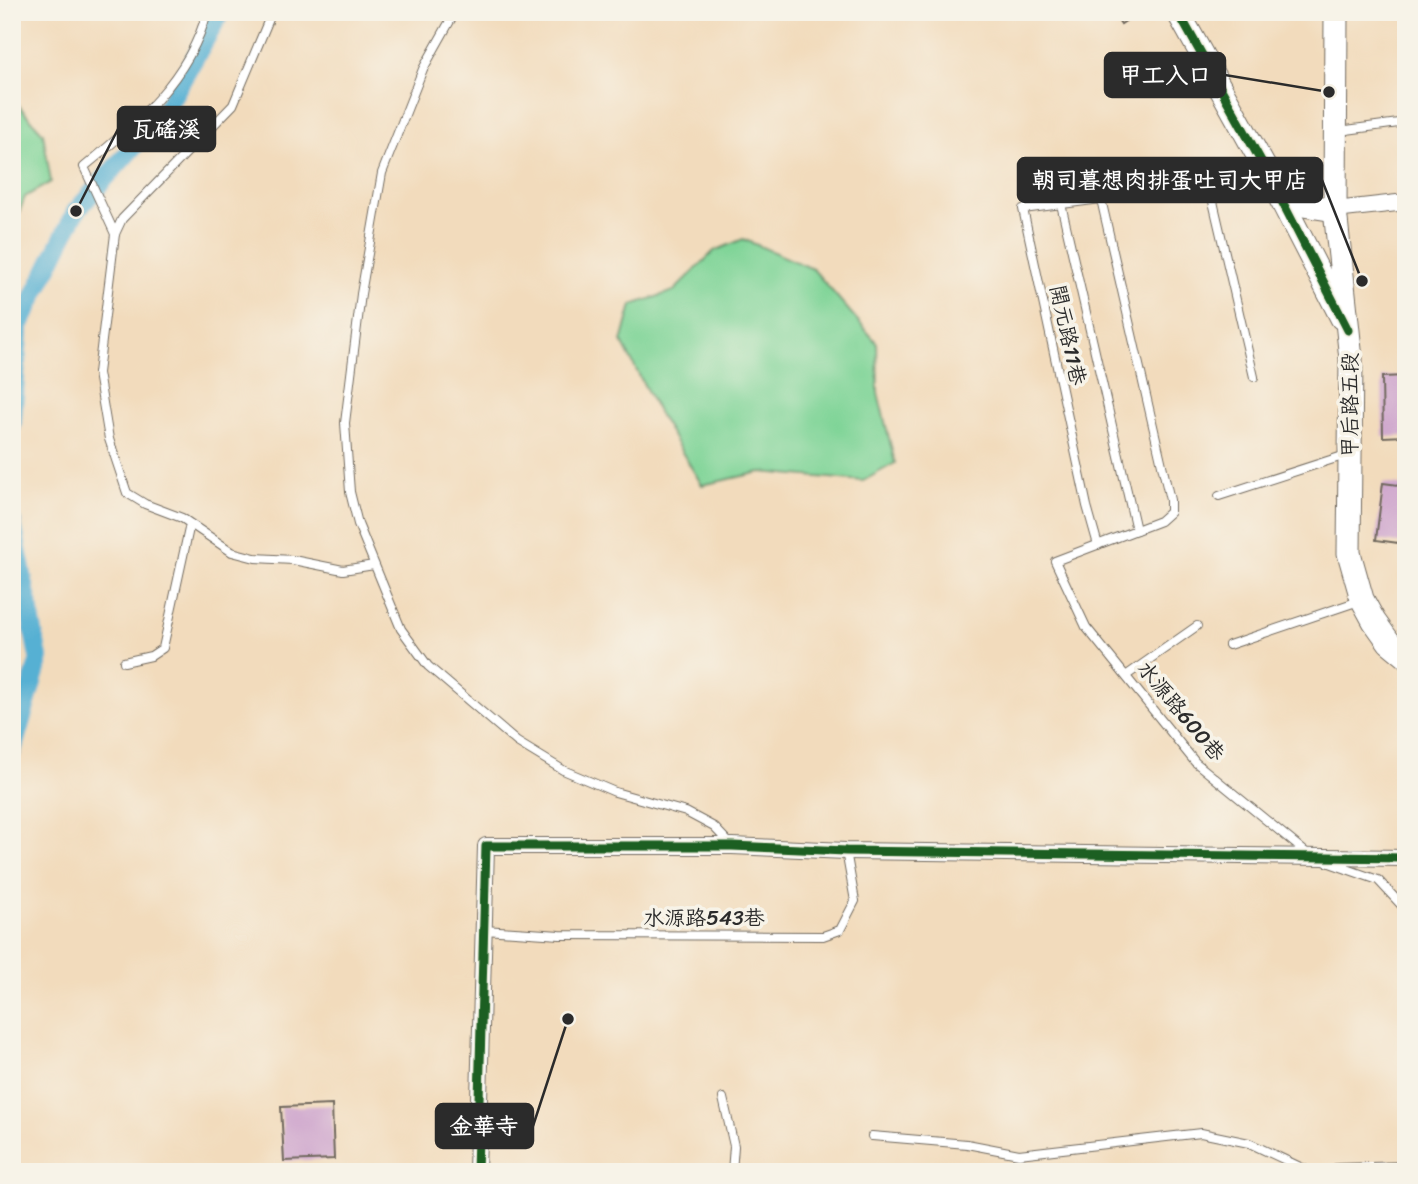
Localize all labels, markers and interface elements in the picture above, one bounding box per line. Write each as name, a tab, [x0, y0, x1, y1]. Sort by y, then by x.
callout: 甲工入口	[1105, 53, 1225, 97]
text: 甲工入口	[1119, 55, 1211, 96]
callout: 瓦磘溪	[118, 107, 215, 151]
text: 瓦磘溪	[132, 109, 201, 150]
callout: 朝司暮想肉排蛋吐司大甲店	[1018, 158, 1322, 202]
text: 朝司暮想肉排蛋吐司大甲店	[1032, 160, 1308, 201]
street label: 開元路11巷	[1039, 281, 1097, 389]
street label: 甲后路五段	[1331, 353, 1369, 458]
street label: 水源路600巷	[1127, 652, 1235, 770]
street label: 水源路543巷	[643, 899, 765, 937]
callout: 金華寺	[436, 1104, 533, 1148]
text: 金華寺	[450, 1106, 519, 1147]

